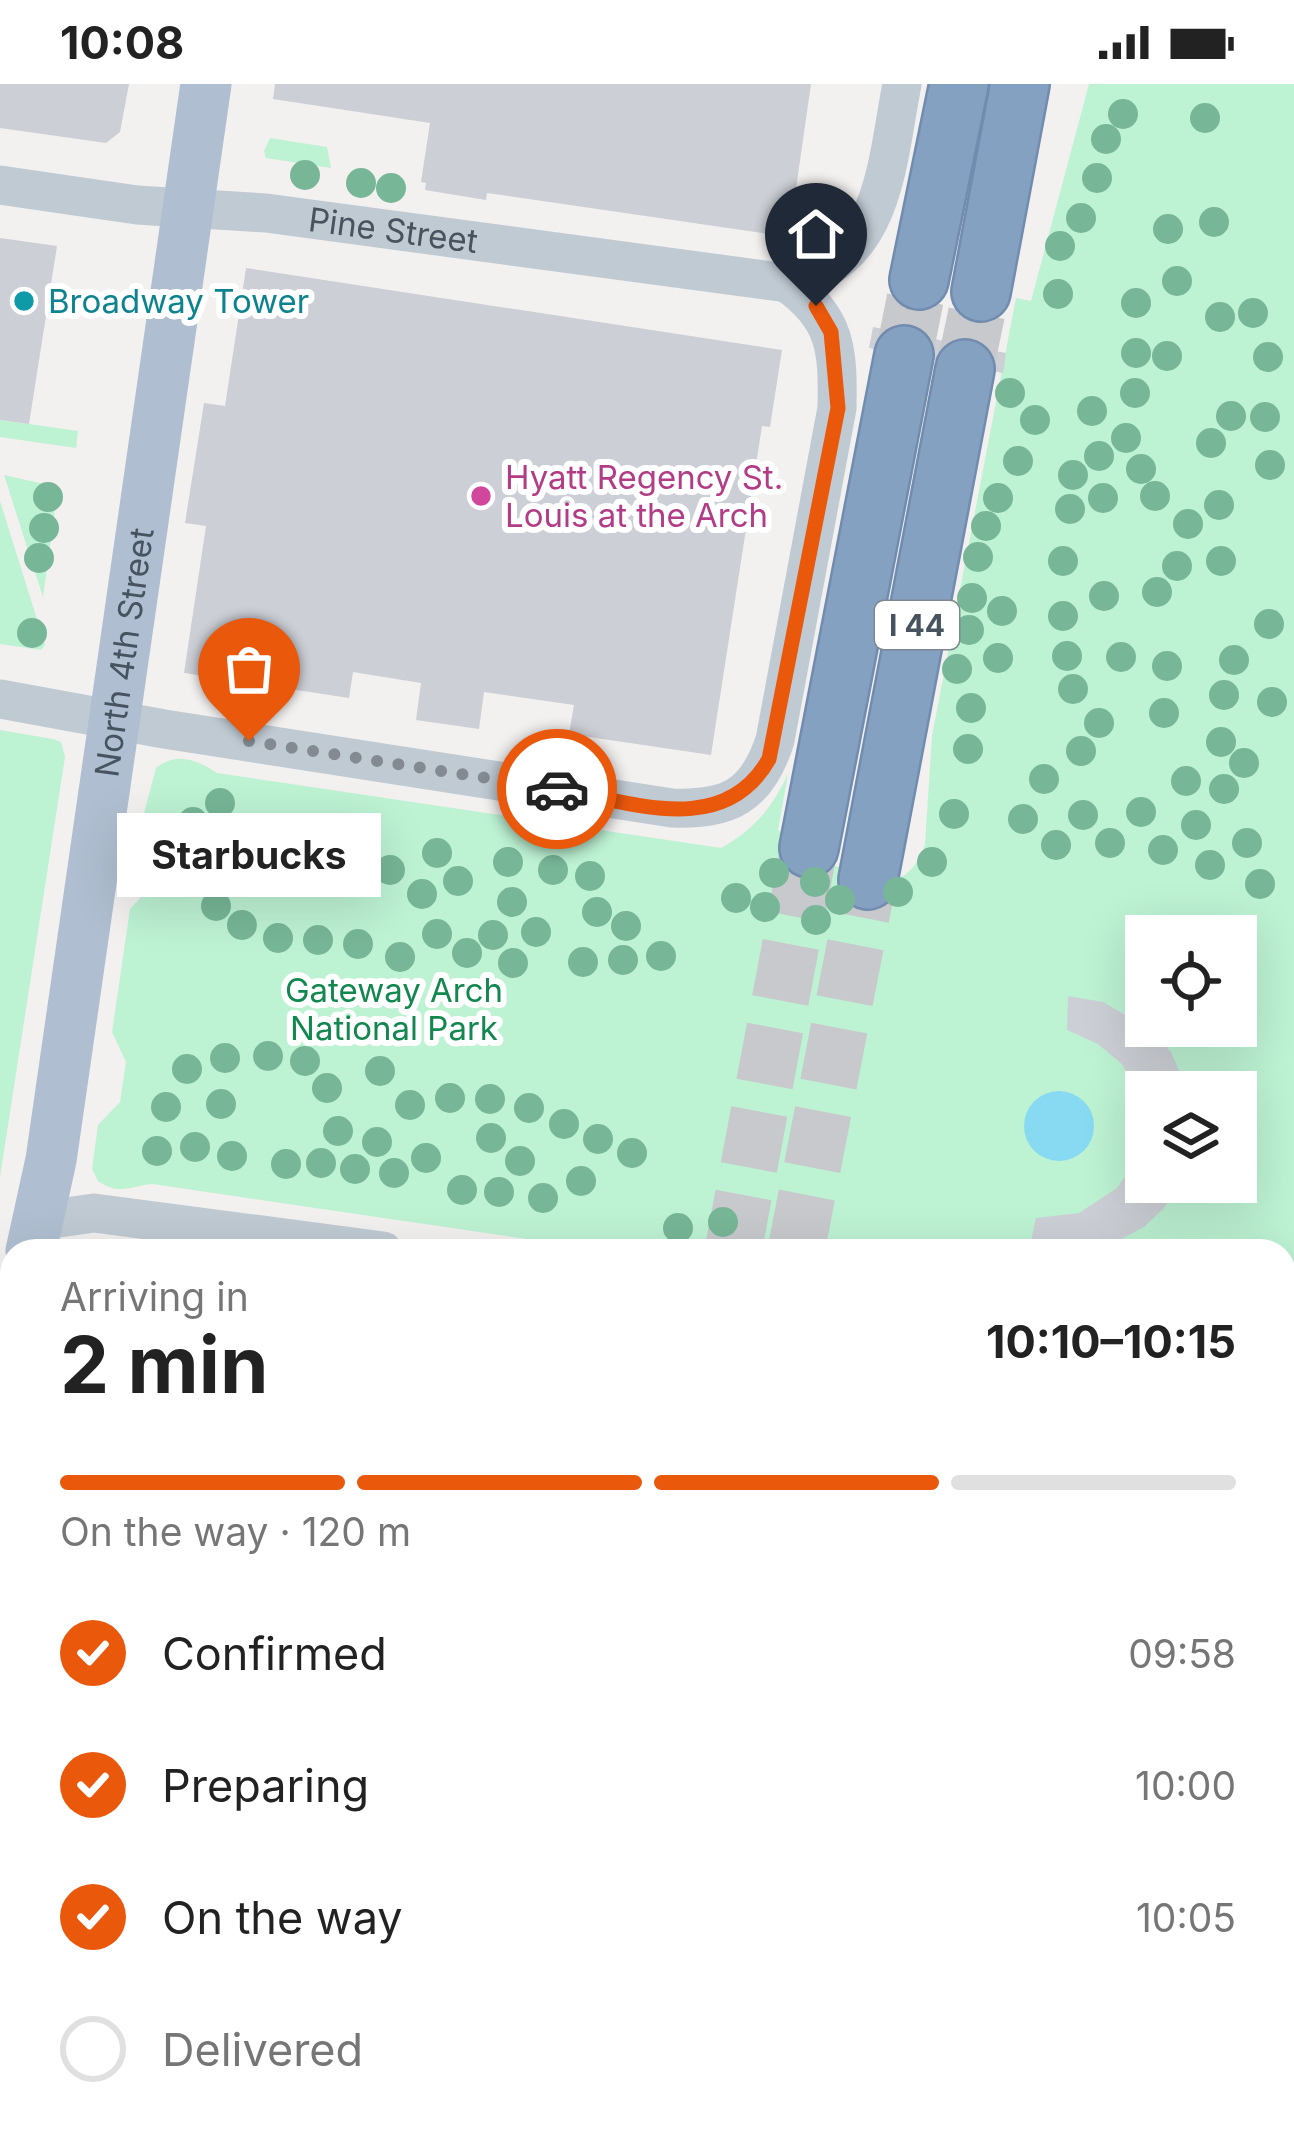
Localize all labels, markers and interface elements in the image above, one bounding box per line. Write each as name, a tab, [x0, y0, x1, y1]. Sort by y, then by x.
text: 10:08	[60, 15, 184, 70]
pin	[765, 183, 867, 306]
street label: Pine Street	[306, 199, 480, 261]
icon: home	[783, 201, 849, 267]
place label: Broadway Tower	[48, 281, 309, 321]
marker: Broadway Tower	[11, 288, 37, 314]
place label: Hyatt Regency St. Louis at the Arch	[505, 457, 783, 535]
marker: Hyatt Regency St. Louis at the Arch	[468, 483, 494, 509]
street label: North 4th Street	[86, 525, 162, 780]
road number: I 44	[875, 601, 959, 649]
pin	[198, 618, 300, 741]
icon: bag	[216, 636, 282, 702]
courier	[497, 729, 617, 849]
icon: car	[524, 756, 590, 822]
callout: Starbucks	[117, 813, 381, 897]
text: Starbucks	[151, 831, 347, 878]
map controls	[1125, 915, 1257, 1203]
button: locate	[1125, 915, 1257, 1047]
park label: Gateway Arch National Park	[285, 970, 503, 1048]
button: layers	[1125, 1071, 1257, 1203]
text: Arriving in	[60, 1273, 249, 1320]
text: 10:10–10:15	[986, 1314, 1236, 1369]
text: 2 min	[60, 1317, 268, 1412]
text: On the way · 120 m	[60, 1508, 411, 1555]
icon: check	[60, 1620, 126, 1686]
text: Confirmed	[162, 1626, 387, 1681]
text: 09:58	[1128, 1630, 1236, 1677]
icon: check	[60, 1752, 126, 1818]
text: Preparing	[162, 1758, 369, 1813]
text: 10:00	[1135, 1762, 1236, 1809]
icon: check	[60, 1884, 126, 1950]
text: On the way	[162, 1890, 403, 1945]
text: 10:05	[1136, 1894, 1236, 1941]
text: Delivered	[162, 2022, 363, 2077]

